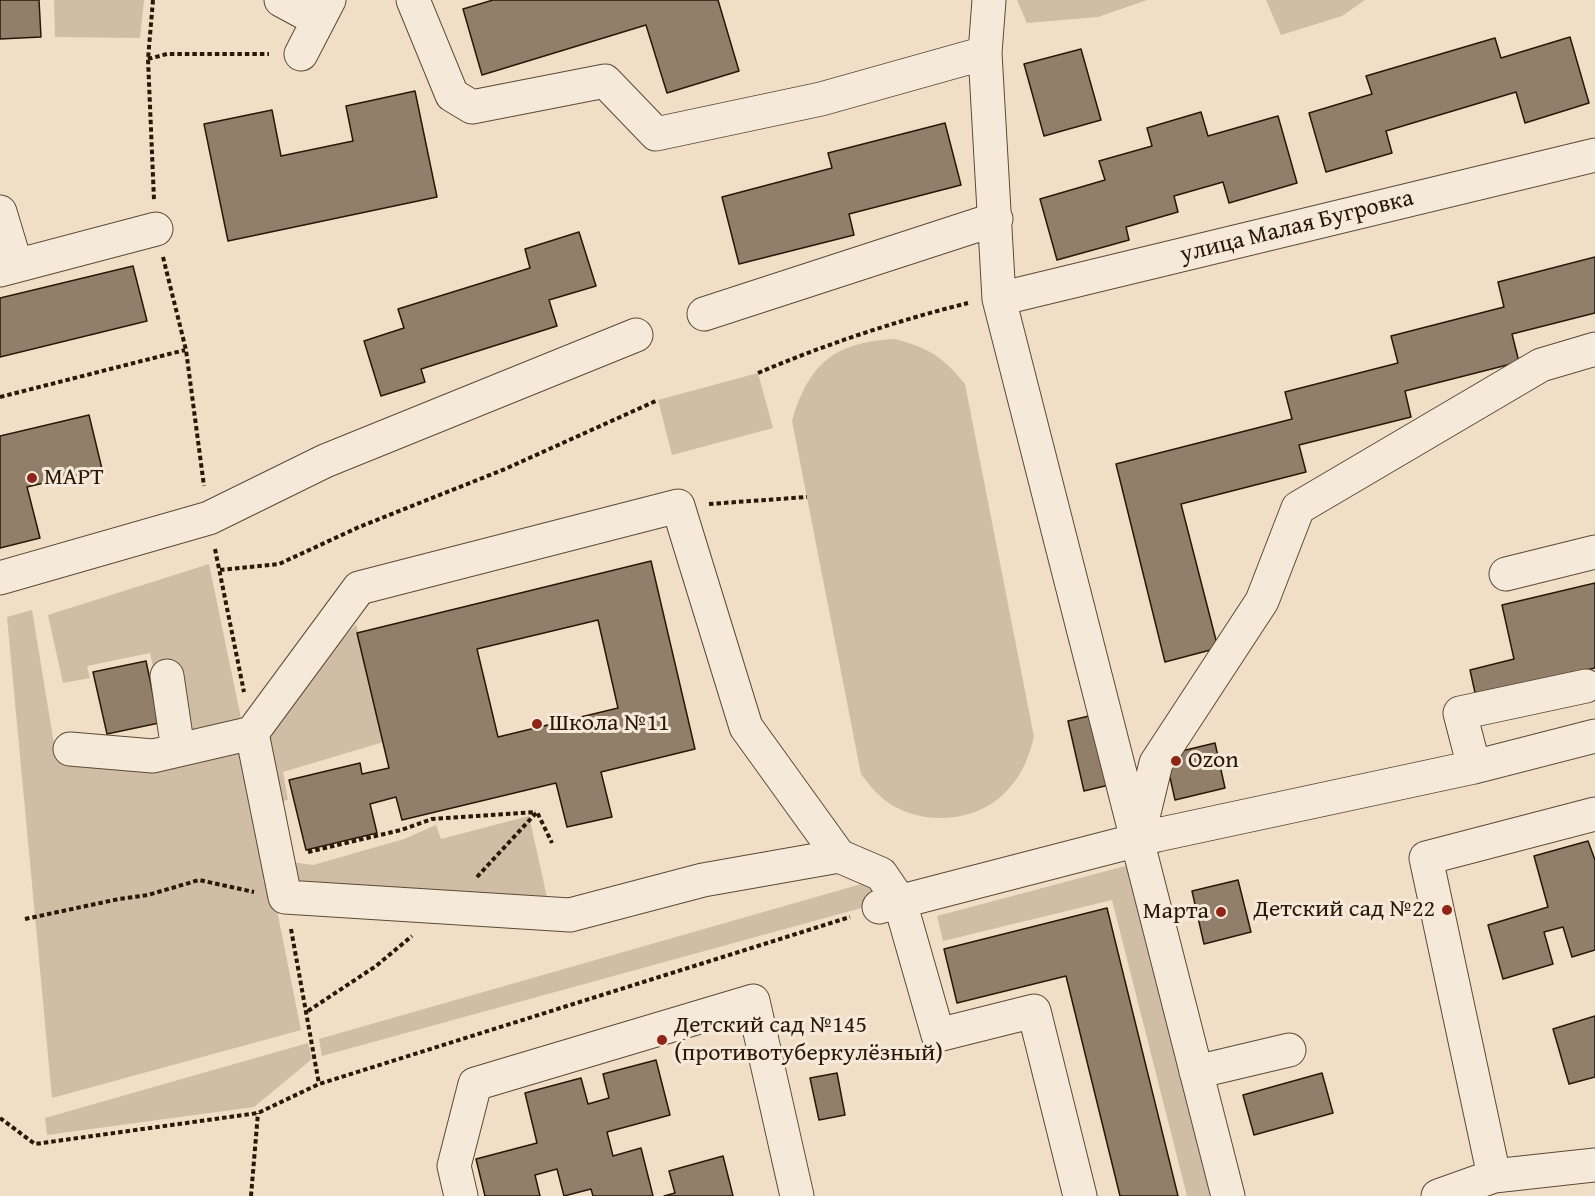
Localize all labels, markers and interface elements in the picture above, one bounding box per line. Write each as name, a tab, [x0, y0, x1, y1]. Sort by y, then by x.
street label: улица Малая Бугровка	[1177, 184, 1417, 270]
place label: МАРТ	[44, 464, 104, 492]
marker: МАРТ	[25, 471, 39, 485]
place label: Школа №11	[549, 710, 670, 738]
marker: Школа №11	[530, 717, 544, 731]
place label: Ozon	[1188, 747, 1239, 775]
marker: Ozon	[1169, 754, 1183, 768]
place label: Детский сад №22	[1254, 896, 1435, 924]
place label: Марта	[1143, 898, 1209, 926]
marker: Детский сад №22	[1440, 903, 1454, 917]
marker: Марта	[1214, 905, 1228, 919]
place label: Детский сад №145 (противотуберкулёзный)	[674, 1012, 943, 1068]
marker: Детский сад №145 (противотуберкулёзный)	[655, 1033, 669, 1047]

